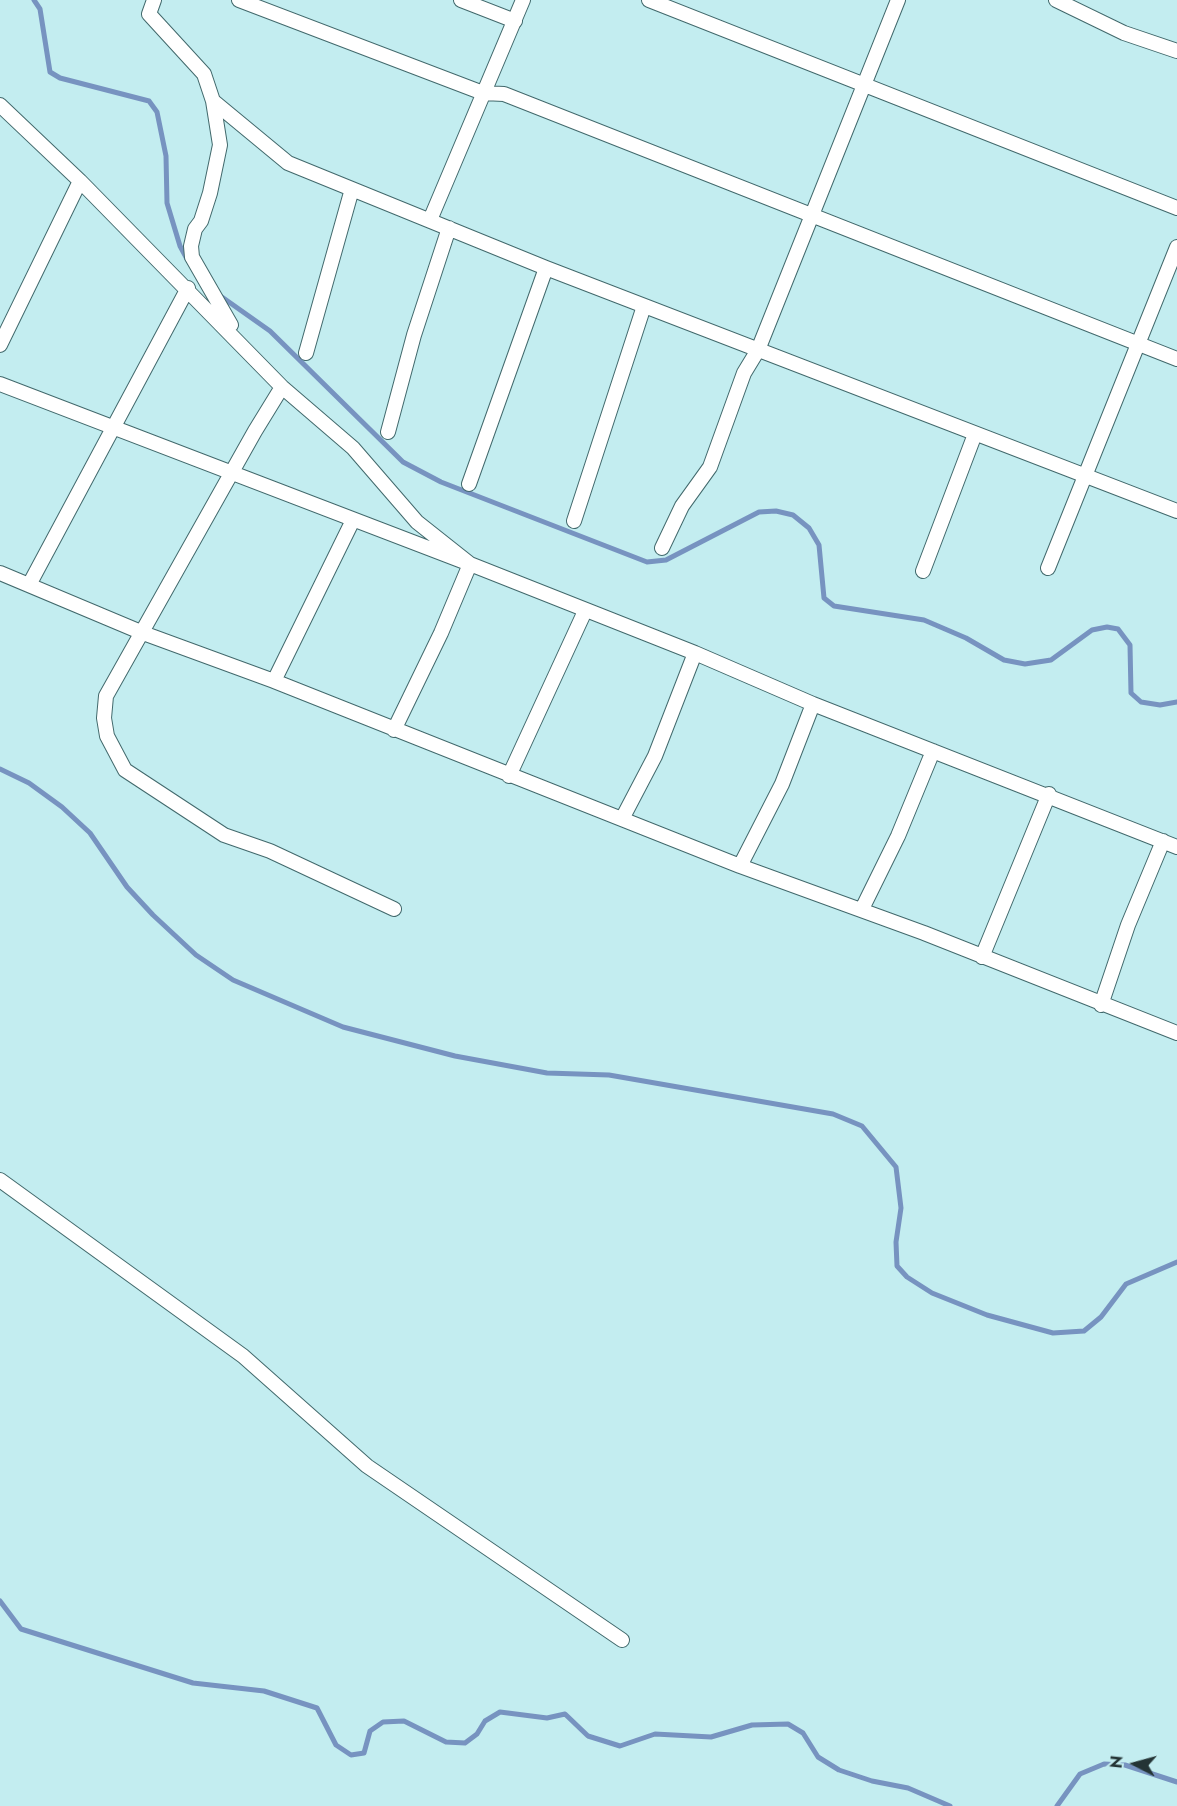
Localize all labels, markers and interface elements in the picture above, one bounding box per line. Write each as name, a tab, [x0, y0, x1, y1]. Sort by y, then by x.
north arrow	[1105, 1734, 1165, 1794]
text: N	[1104, 1755, 1129, 1770]

